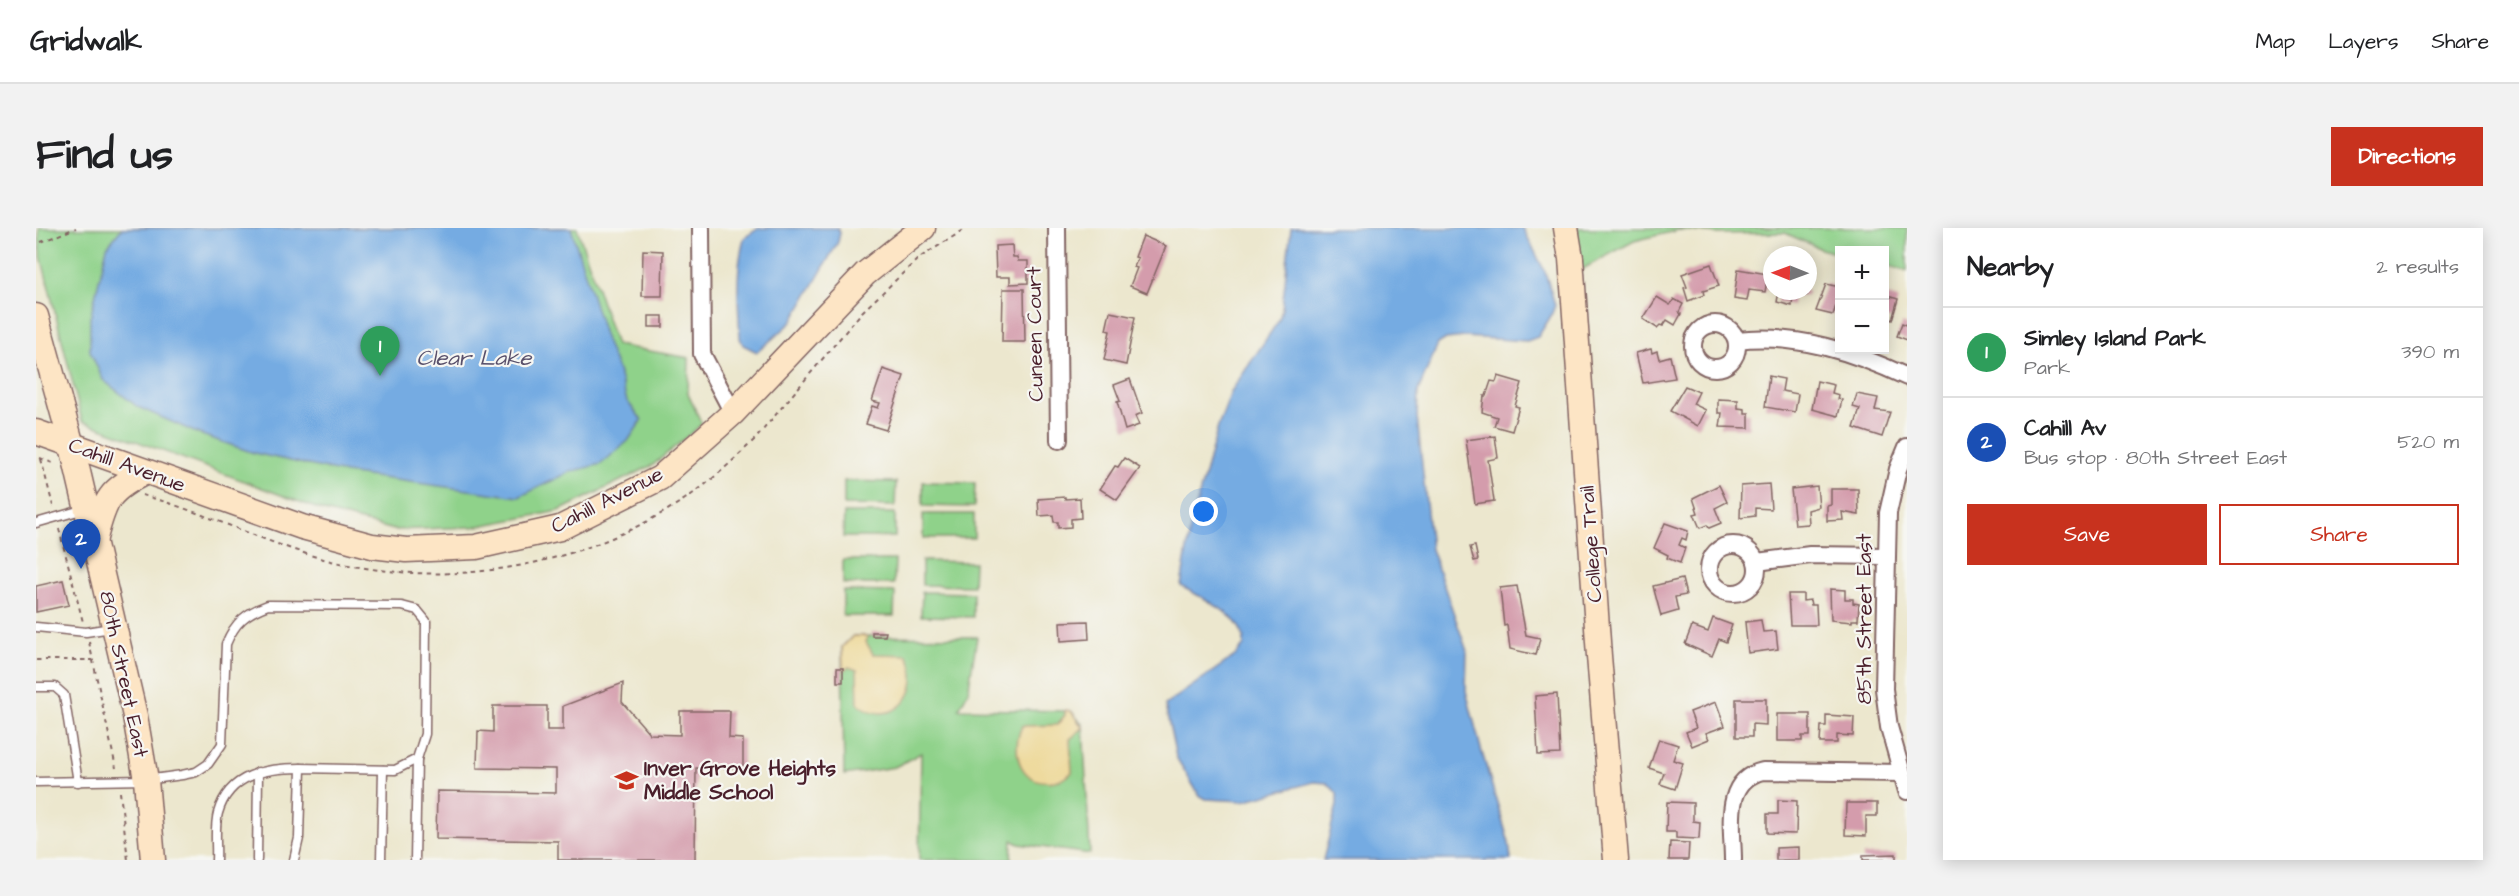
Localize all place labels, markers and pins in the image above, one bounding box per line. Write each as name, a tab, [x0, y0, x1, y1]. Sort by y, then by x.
pin: 1	[360, 326, 400, 376]
pin: 2	[62, 520, 100, 569]
place label: Inver Grove Heights Middle School	[644, 754, 836, 807]
school or university icon: Inver Grove Heights Middle School	[613, 767, 639, 793]

